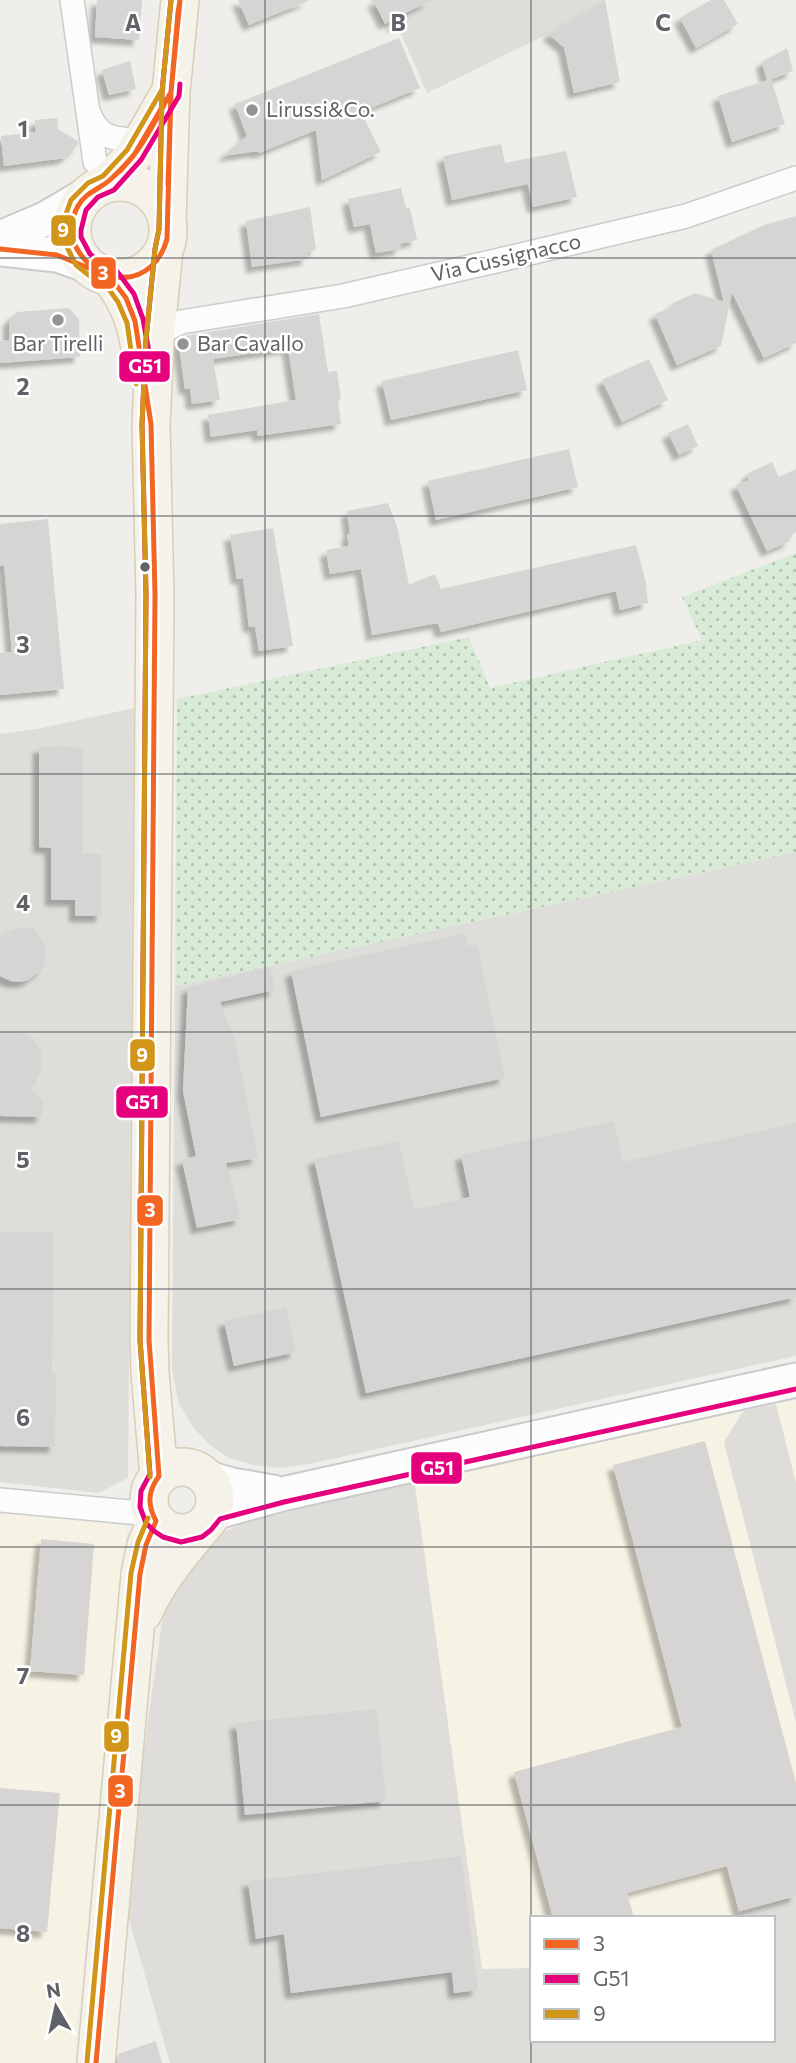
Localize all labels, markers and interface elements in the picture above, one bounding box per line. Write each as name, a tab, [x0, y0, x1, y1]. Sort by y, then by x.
text: A	[125, 8, 142, 36]
text: B	[390, 8, 406, 36]
text: C	[655, 8, 671, 36]
place label: Lirussi&Co.	[266, 96, 375, 121]
marker: Lirussi&Co.	[244, 102, 260, 118]
text: 1	[18, 114, 28, 142]
line badge: 9	[50, 214, 77, 247]
text: 9	[57, 218, 69, 241]
street label: Via Cussignacco	[428, 227, 583, 286]
line badge: 3	[90, 256, 117, 290]
text: 3	[97, 261, 109, 284]
marker: Bar Tirelli	[50, 312, 66, 328]
place label: Bar Tirelli	[13, 330, 103, 355]
place label: Bar Cavallo	[197, 330, 304, 355]
marker: Bar Cavallo	[175, 336, 191, 352]
line badge: G51	[118, 350, 171, 383]
text: G51	[128, 354, 162, 377]
text: 2	[16, 372, 30, 400]
unlabelled marker	[138, 560, 152, 574]
text: 3	[16, 630, 30, 658]
text: 4	[16, 888, 30, 916]
line badge: 9	[129, 1038, 156, 1072]
text: 9	[136, 1043, 148, 1066]
line badge: G51	[115, 1085, 169, 1119]
text: G51	[125, 1090, 159, 1113]
text: 5	[16, 1145, 30, 1173]
line badge: 3	[136, 1194, 164, 1227]
text: 3	[144, 1198, 156, 1221]
text: 6	[16, 1403, 30, 1431]
line badge: G51	[410, 1451, 463, 1485]
text: G51	[420, 1456, 454, 1479]
text: 7	[17, 1661, 29, 1689]
line badge: 9	[103, 1720, 130, 1753]
text: 9	[110, 1724, 122, 1747]
line badge: 3	[107, 1774, 134, 1808]
text: 3	[114, 1779, 126, 1802]
legend	[530, 1916, 775, 2042]
text: 8	[16, 1919, 30, 1947]
text: 3	[593, 1930, 605, 1955]
text: G51	[593, 1965, 629, 1990]
north arrow	[21, 1972, 91, 2042]
text: N	[44, 1977, 62, 2002]
text: 9	[593, 2000, 606, 2025]

